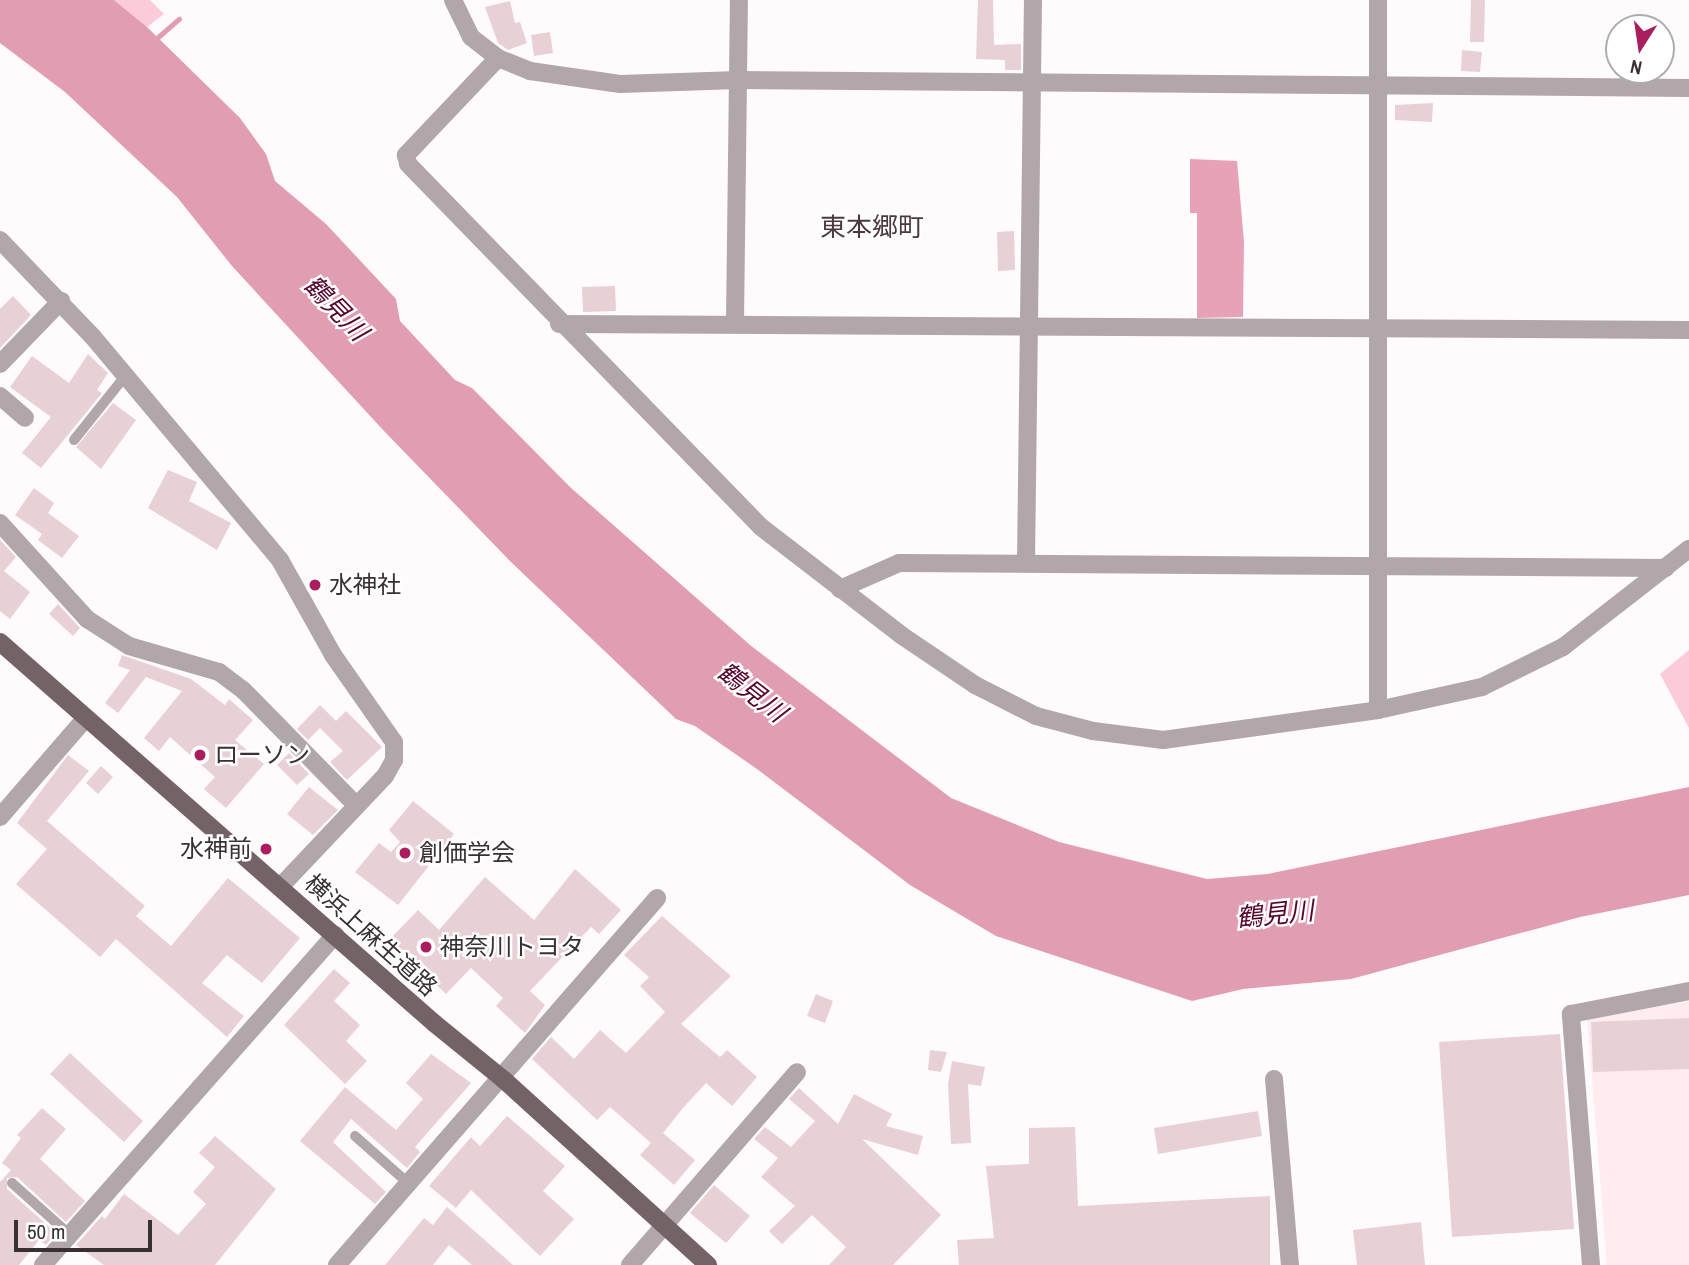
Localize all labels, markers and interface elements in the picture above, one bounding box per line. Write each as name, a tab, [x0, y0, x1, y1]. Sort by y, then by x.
north arrow	[1605, 14, 1675, 84]
text: N	[1628, 54, 1644, 81]
district label: 東本郷町	[820, 211, 924, 243]
water label: 鶴見川	[298, 269, 374, 347]
place label: 水神社	[329, 571, 401, 599]
marker: 水神社	[307, 577, 323, 593]
water label: 鶴見川	[712, 656, 792, 728]
place label: ローソン	[214, 741, 310, 769]
marker: ローソン	[192, 747, 208, 763]
place label: 水神前	[180, 835, 252, 863]
place label: 創価学会	[419, 839, 515, 867]
marker: 水神前	[258, 841, 274, 857]
marker: 創価学会	[397, 845, 413, 861]
street label: 横浜上麻生道路	[299, 868, 443, 1002]
water label: 鶴見川	[1235, 894, 1315, 934]
place label: 神奈川トヨタ	[440, 933, 584, 961]
marker: 神奈川トヨタ	[418, 939, 434, 955]
scale bar	[18, 1206, 156, 1250]
text: 50 m	[27, 1217, 65, 1246]

